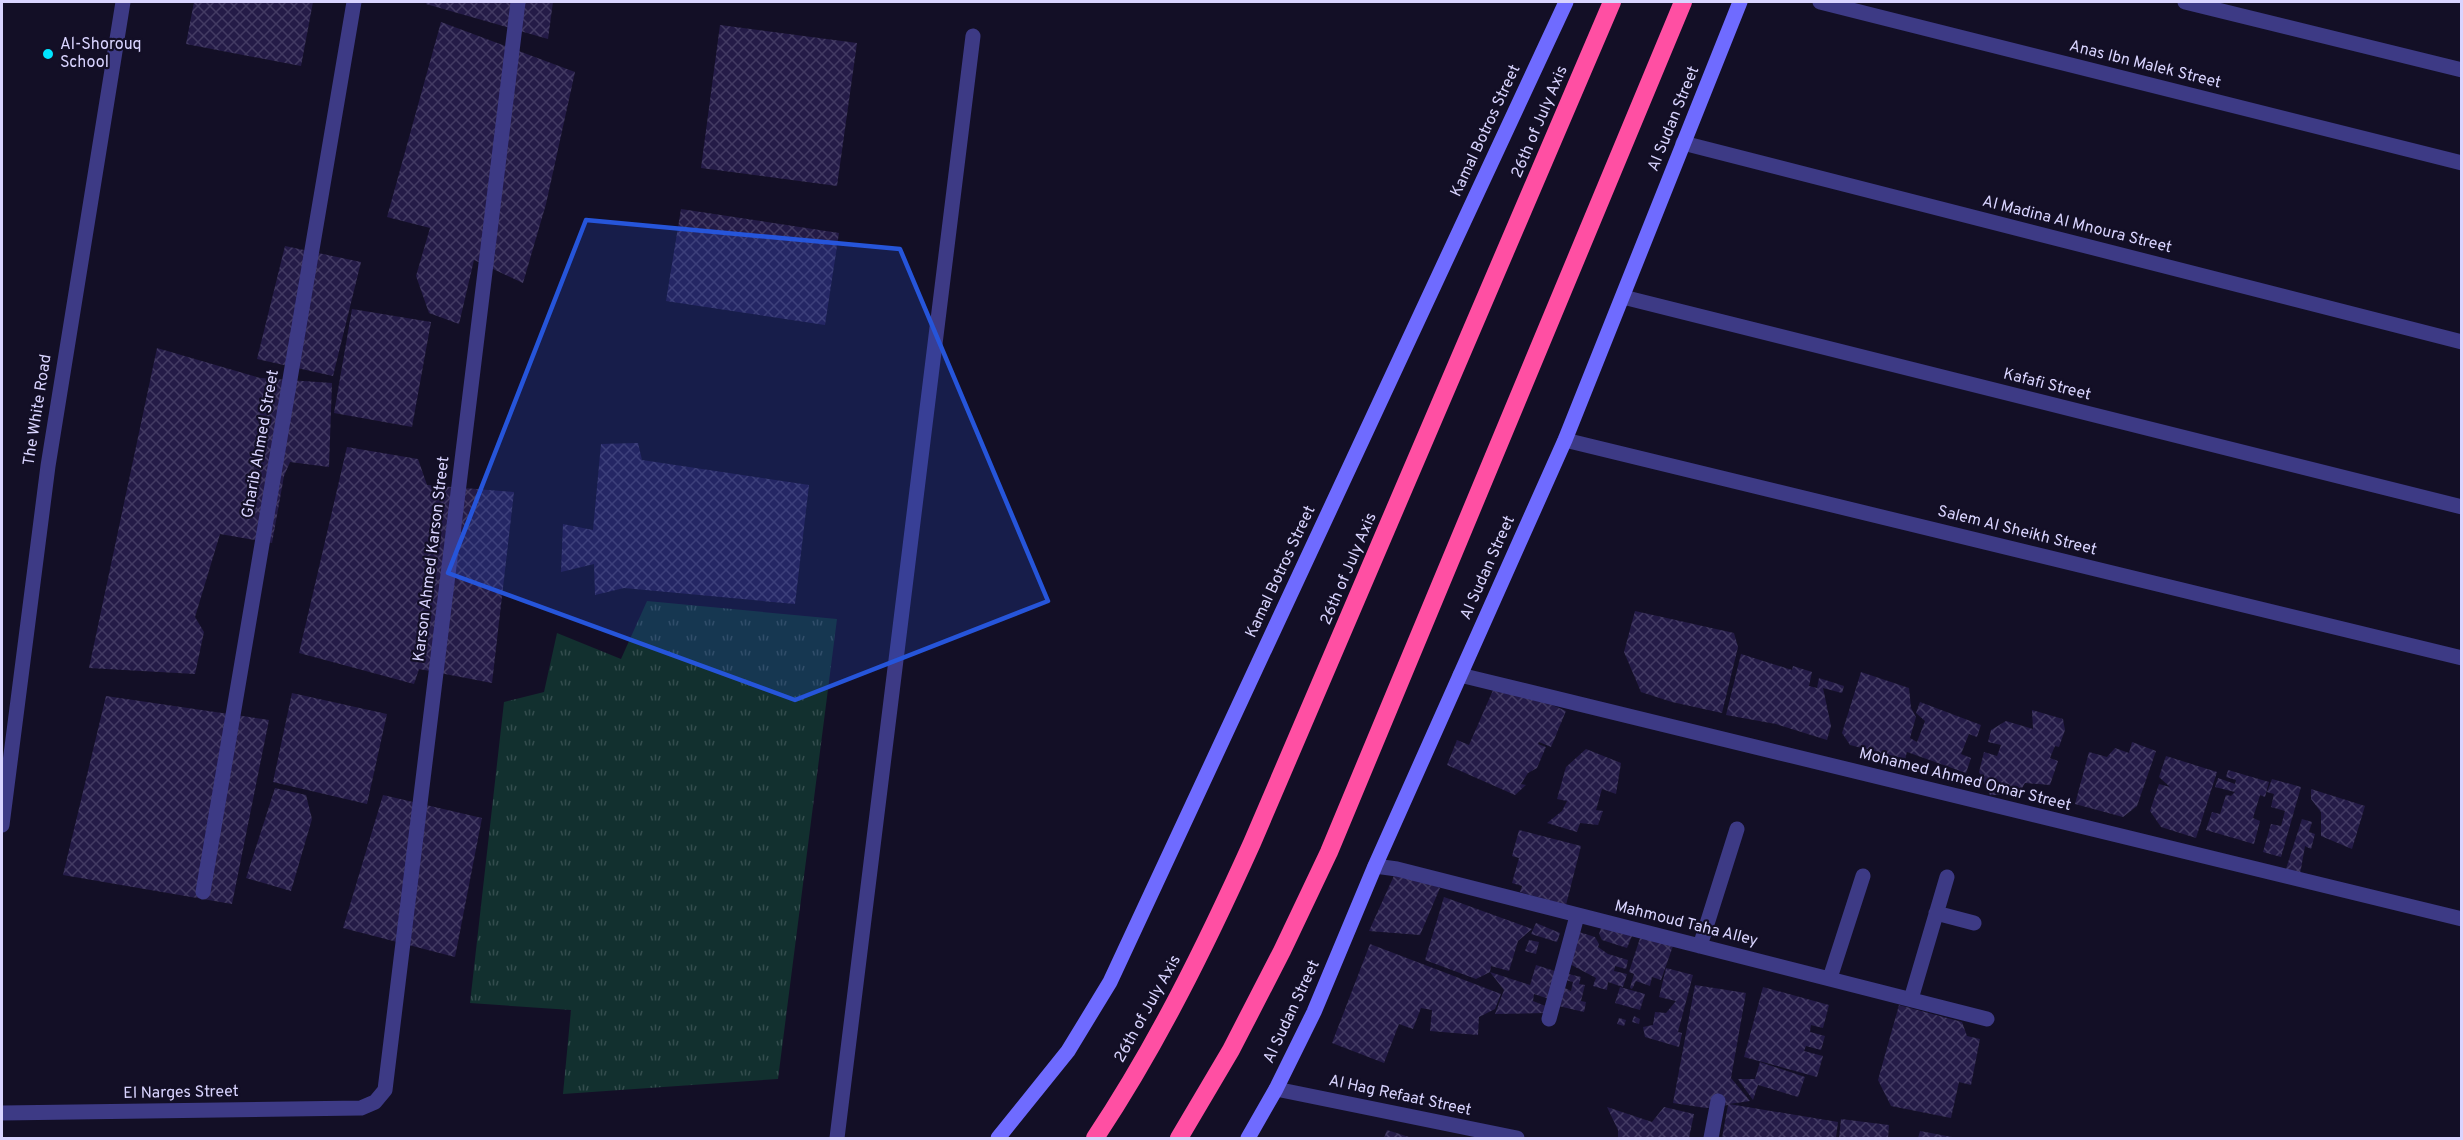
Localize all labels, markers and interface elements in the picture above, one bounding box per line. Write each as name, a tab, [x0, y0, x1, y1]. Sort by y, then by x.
place label: Al-Shorouq School	[60, 35, 142, 73]
street label: Anas Ibn Malek Street	[2067, 36, 2223, 94]
marker: Al-Shorouq School	[41, 47, 55, 61]
street label: Kamal Botros Street	[1447, 62, 1525, 200]
street label: 26th of July Axis	[1507, 63, 1573, 181]
street label: Al Sudan Street	[1644, 63, 1704, 175]
street label: Al Madina Al Mnoura Street	[1980, 192, 2174, 258]
street label: The White Road	[19, 353, 57, 467]
street label: Kafafi Street	[2001, 364, 2093, 406]
street label: Gharib Ahmed Street	[238, 368, 284, 520]
street label: Karson Ahmed Karson Street	[409, 455, 455, 663]
street label: Salem Al Sheikh Street	[1935, 502, 2099, 560]
street label: Kamal Botros Street	[1242, 503, 1320, 641]
street label: 26th of July Axis	[1316, 510, 1382, 628]
street label: Al Sudan Street	[1456, 513, 1520, 623]
street label: Mohamed Ahmed Omar Street	[1857, 744, 2073, 816]
street label: Mahmoud Taha Alley	[1612, 897, 1760, 951]
street label: 26th of July Axis	[1110, 952, 1186, 1066]
street label: Al Sudan Street	[1259, 957, 1325, 1067]
street label: Al Hag Refaat Street	[1327, 1071, 1473, 1121]
street label: El Narges Street	[123, 1082, 239, 1104]

